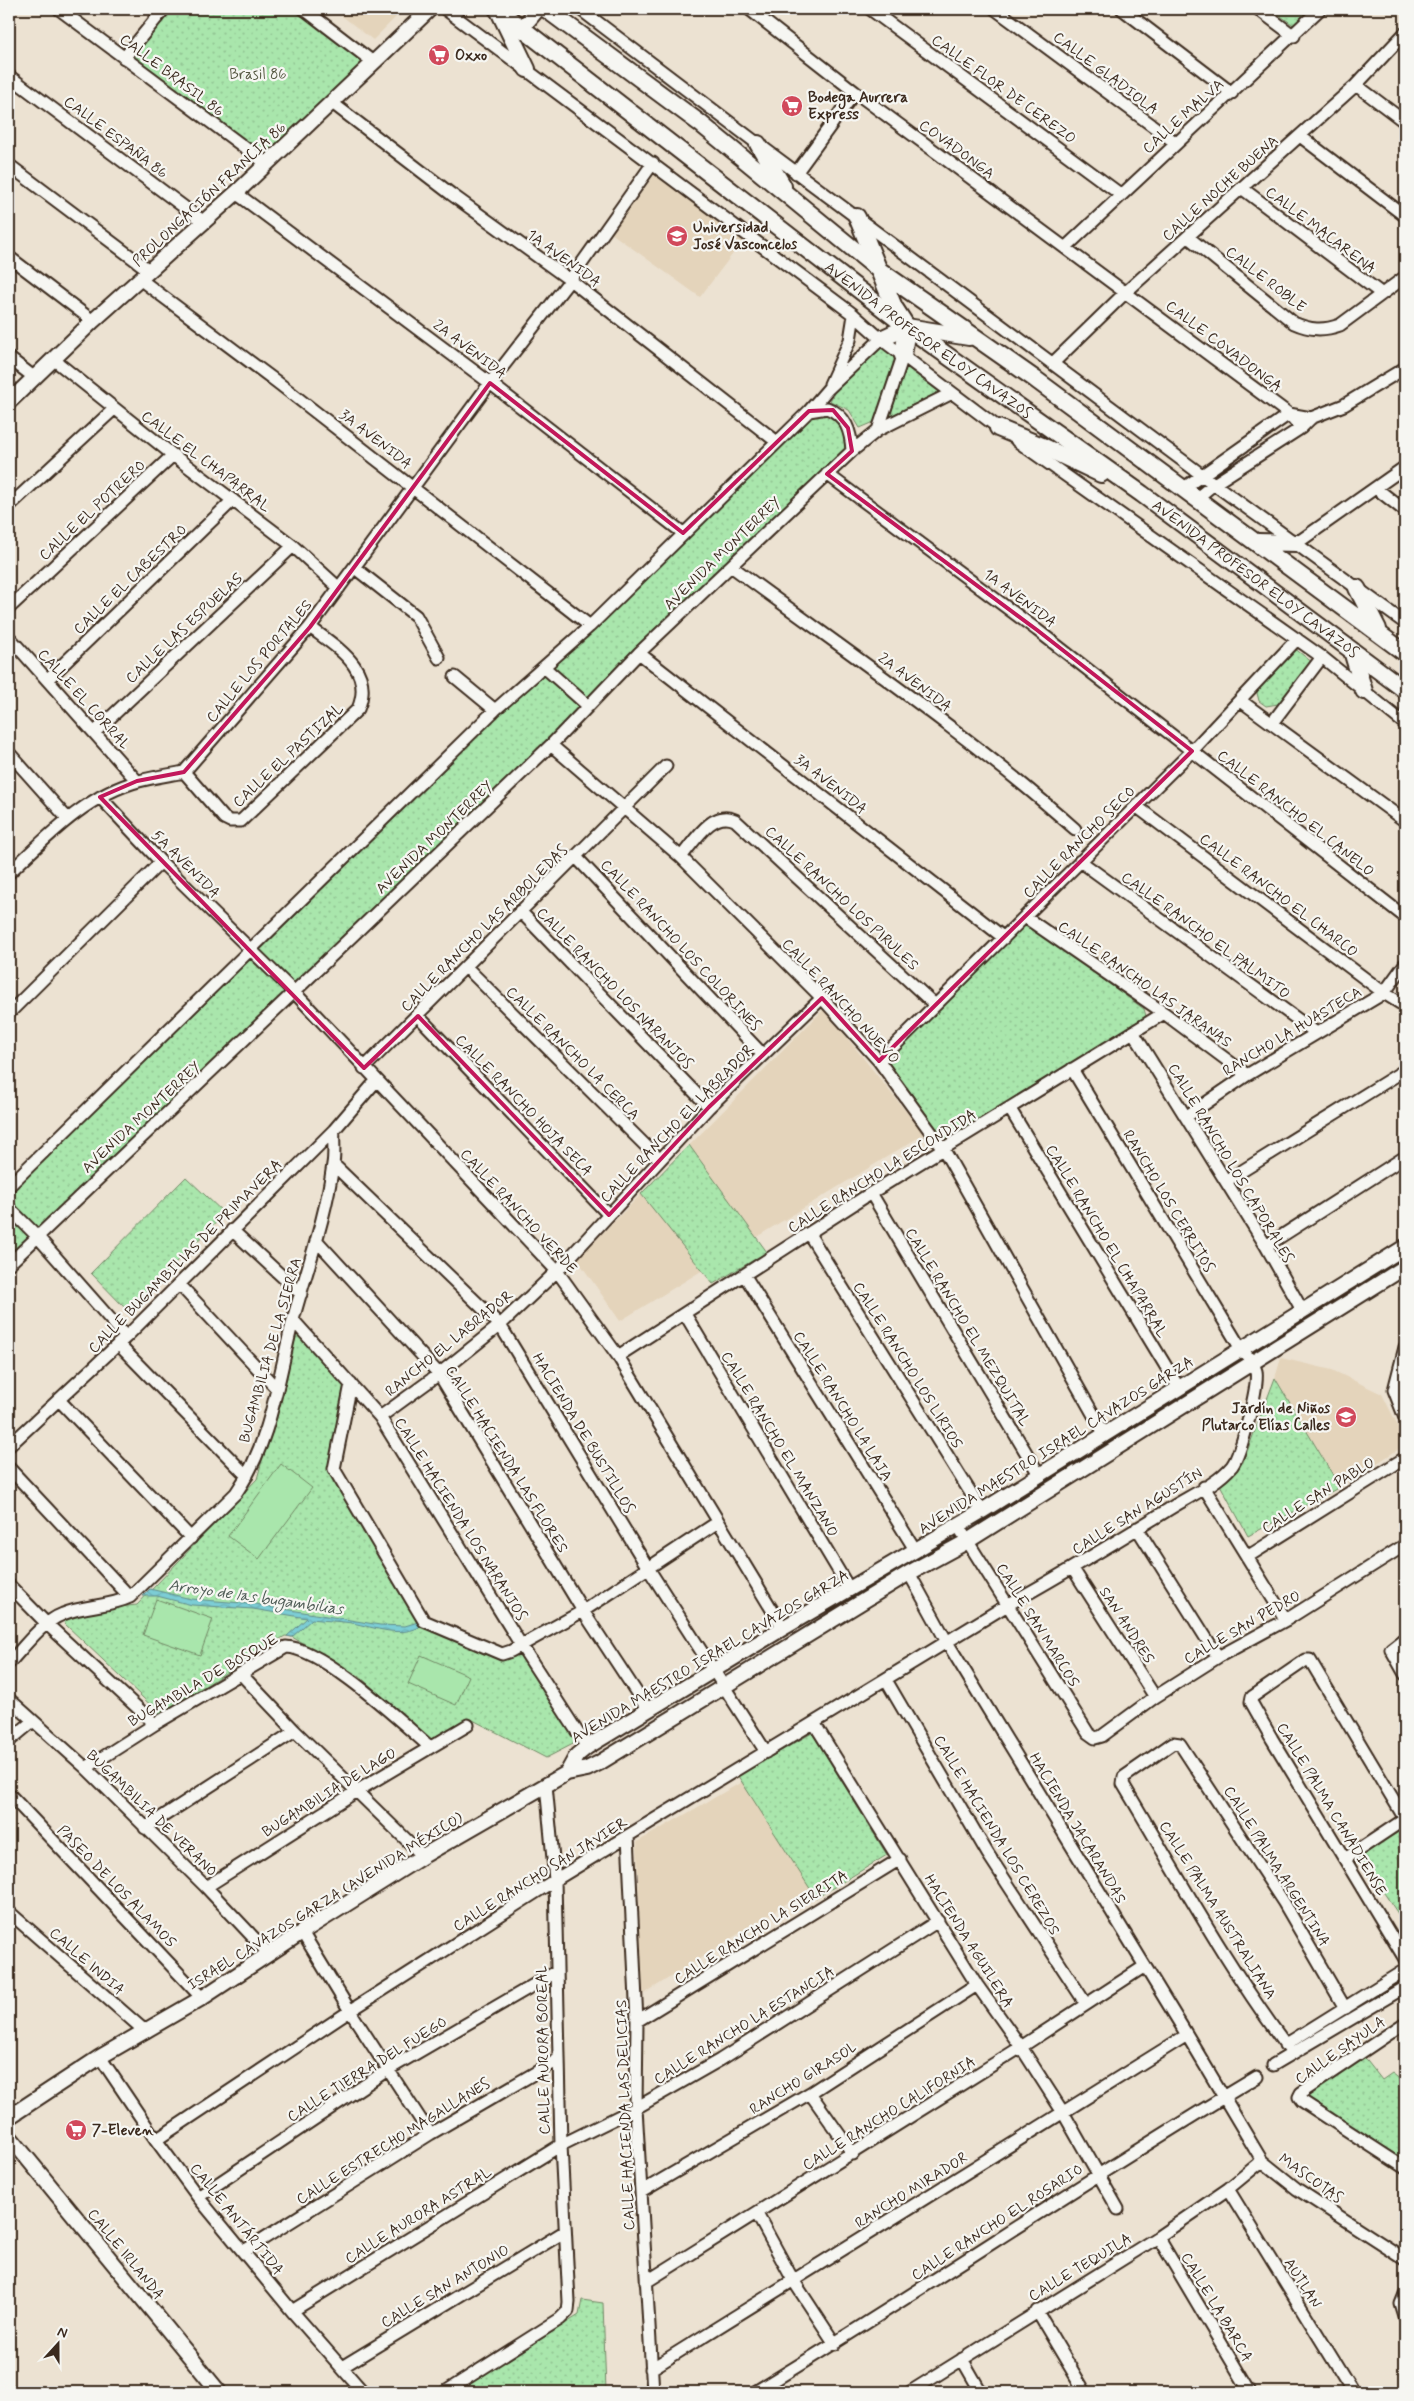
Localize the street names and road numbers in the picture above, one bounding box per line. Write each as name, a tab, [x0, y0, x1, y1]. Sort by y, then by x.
street label: CALLE GLADIOLA	[1049, 28, 1162, 120]
street label: CALLE BRASIL 86	[115, 30, 228, 122]
street label: CALLE FLOR DE CEREZO	[927, 31, 1080, 149]
street label: CALLE MALVA	[1139, 75, 1229, 159]
street label: CALLE ESPAÑA 86	[59, 92, 172, 184]
street label: COVADONGA	[915, 116, 998, 184]
street label: PROLONGACIÓN FRANCIA 86	[128, 118, 291, 271]
street label: CALLE NOCHE BUENA	[1158, 131, 1283, 246]
street label: CALLE MACARENA	[1261, 183, 1380, 279]
street label: 1A AVENIDA	[523, 225, 604, 292]
street label: CALLE ROBLE	[1221, 242, 1310, 318]
street label: AVENIDA PROFESOR ELOY CAVAZOS	[820, 258, 1036, 424]
street label: CALLE COVADONGA	[1161, 296, 1286, 397]
street label: 2A AVENIDA	[429, 316, 510, 384]
street label: 3A AVENIDA	[335, 405, 416, 474]
street label: CALLE EL CHAPARRAL	[137, 406, 275, 518]
street label: CALLE EL POTRERO	[35, 456, 150, 565]
street label: AVENIDA MONTERREY	[660, 493, 786, 615]
street label: AVENIDA PROFESOR ELOY CAVAZOS	[1148, 496, 1363, 663]
street label: CALLE EL CABESTRO	[70, 520, 192, 639]
street label: 1A AVENIDA	[979, 565, 1060, 633]
street label: CALLE LAS ESPUELAS	[122, 569, 248, 688]
street label: CALLE LOS PORTALES	[202, 596, 317, 727]
street label: CALLE EL CORRAL	[33, 645, 134, 754]
street label: 2A AVENIDA	[874, 649, 955, 717]
street label: CALLE EL PASTIZAL	[229, 699, 348, 812]
street label: CALLE RANCHO EL CANELO	[1213, 746, 1378, 881]
street label: 3A AVENIDA	[790, 750, 871, 819]
street label: AVENIDA MONTERREY	[372, 777, 498, 899]
street label: CALLE RANCHO SECO	[1019, 782, 1140, 903]
street label: CALLE RANCHO LOS PIRULES	[760, 822, 923, 975]
street label: 5A AVENIDA	[147, 826, 224, 903]
street label: CALLE RANCHO EL CHARCO	[1195, 829, 1362, 962]
street label: CALLE RANCHO LAS ARBOLEDAS	[397, 841, 573, 1017]
street label: CALLE RANCHO LOS COLORINES	[595, 856, 765, 1036]
street label: CALLE RANCHO EL PALMITO	[1117, 868, 1294, 1004]
street label: CALLE RANCHO LOS NARANJOS	[531, 903, 697, 1074]
street label: CALLE RANCHO LAS JARANAS	[1054, 917, 1235, 1053]
street label: CALLE RANCHO NUEVO	[777, 935, 904, 1069]
street label: RANCHO LA HUASTECA	[1219, 982, 1366, 1081]
street label: CALLE RANCHO LA CERCA	[501, 983, 643, 1125]
street label: CALLE RANCHO HOJA SECA	[450, 1030, 596, 1181]
street label: CALLE RANCHO EL LABRADOR	[596, 1039, 760, 1208]
street label: AVENIDA MONTERREY	[78, 1057, 205, 1178]
street label: CALLE RANCHO LOS CAPORALES	[1163, 1060, 1298, 1267]
street label: CALLE RANCHO LA ESCONDIDA	[784, 1105, 981, 1238]
street label: RANCHO LOS CERRITOS	[1118, 1127, 1219, 1277]
street label: CALLE RANCHO EL CHAPARRAL	[1040, 1141, 1172, 1342]
street label: CALLE RANCHO VERDE	[455, 1145, 582, 1279]
street label: CALLE BUGAMBILIAS DE PRIMAVERA	[84, 1155, 287, 1358]
street label: CALLE RANCHO EL MEZQUITAL	[900, 1225, 1034, 1430]
street label: BUGAMBILIA DE LA SIERRA	[235, 1255, 307, 1445]
street label: CALLE RANCHO LOS LIRIOS	[848, 1279, 967, 1453]
street label: RANCHO EL LABRADOR	[382, 1286, 518, 1402]
street label: CALLE RANCHO LA LAJA	[788, 1328, 896, 1485]
street label: CALLE RANCHO EL MANZANO	[716, 1348, 843, 1541]
street label: HACIENDA DE BUSTILLOS	[527, 1350, 639, 1518]
street label: AVENIDA MAESTRO ISRAEL CAVAZOS GARZA	[915, 1352, 1198, 1539]
street label: CALLE HACIENDA LAS FLORES	[440, 1362, 572, 1557]
street label: CALLE HACIENDA LOS NARANJOS	[389, 1414, 531, 1625]
street label: CALLE SAN PABLO	[1258, 1453, 1379, 1539]
street label: CALLE SAN AGUSTÍN	[1068, 1463, 1206, 1560]
street label: CALLE SAN MARCOS	[991, 1560, 1084, 1692]
street label: AVENIDA MAESTRO ISRAEL CAVAZOS GARZA	[568, 1566, 853, 1748]
street label: SAN ANDRES	[1094, 1583, 1159, 1668]
street label: CALLE SAN PEDRO	[1181, 1586, 1304, 1669]
street label: BUGAMBILA DE BOSQUE	[125, 1629, 282, 1732]
street label: CALLE PALMA CANADIENSE	[1271, 1719, 1391, 1900]
street label: CALLE HACIENDA LOS CEREZOS	[928, 1732, 1064, 1939]
street label: BUGAMBILIA DE LAGO	[259, 1743, 401, 1842]
street label: BUGAMBILIA DE VERANO	[82, 1746, 221, 1882]
street label: HACIENDA JACARANDAS	[1024, 1749, 1130, 1908]
street label: CALLE PALMA ARGENTINA	[1219, 1783, 1334, 1950]
street label: ISRAEL CAVAZOS GARZA (AVENIDA MÉXICO)	[184, 1807, 468, 1995]
street label: CALLE RANCHO SAN JAVIER	[450, 1813, 632, 1937]
street label: CALLE PALMA AUSTRALIANA	[1154, 1818, 1280, 2004]
street label: PASEO DE LOS ALAMOS	[52, 1821, 181, 1953]
street label: CALLE RANCHO LA SIERRITA	[671, 1866, 852, 1990]
street label: HACIENDA AGUILERA	[919, 1871, 1017, 2012]
street label: CALLE INDIA	[44, 1924, 128, 2000]
street label: CALLE RANCHO LA ESTANCIA	[650, 1962, 839, 2090]
street label: CALLE AURORA BOREAL	[533, 1965, 555, 2135]
street label: CALLE HACIENDA LAS DELICIAS	[612, 1999, 640, 2231]
street label: CALLE TIERRA DEL FUEGO	[284, 2012, 451, 2127]
street label: CALLE SAYULA	[1291, 2012, 1390, 2089]
street label: RANCHO GIRASOL	[746, 2038, 861, 2120]
street label: CALLE RANCHO CALIFORNIA	[799, 2052, 980, 2176]
street label: CALLE ESTRECHO MAGALLANES	[293, 2074, 494, 2210]
street label: RANCHO MIRADOR	[851, 2148, 972, 2234]
street label: MASCOTAS	[1274, 2149, 1347, 2209]
street label: CALLE ANTÁRTIDA	[185, 2159, 288, 2280]
street label: CALLE RANCHO EL ROSARIO	[908, 2160, 1087, 2286]
street label: CALLE AURORA ASTRAL	[341, 2162, 496, 2269]
street label: CALLE IRLANDA	[82, 2205, 168, 2304]
street label: CALLE TEQUILA	[1025, 2229, 1136, 2307]
street label: CALLE SAN ANTONIO	[378, 2241, 514, 2333]
street label: CALLE LA BARCA	[1176, 2249, 1257, 2366]
street label: AUTLAN	[1279, 2255, 1326, 2313]

